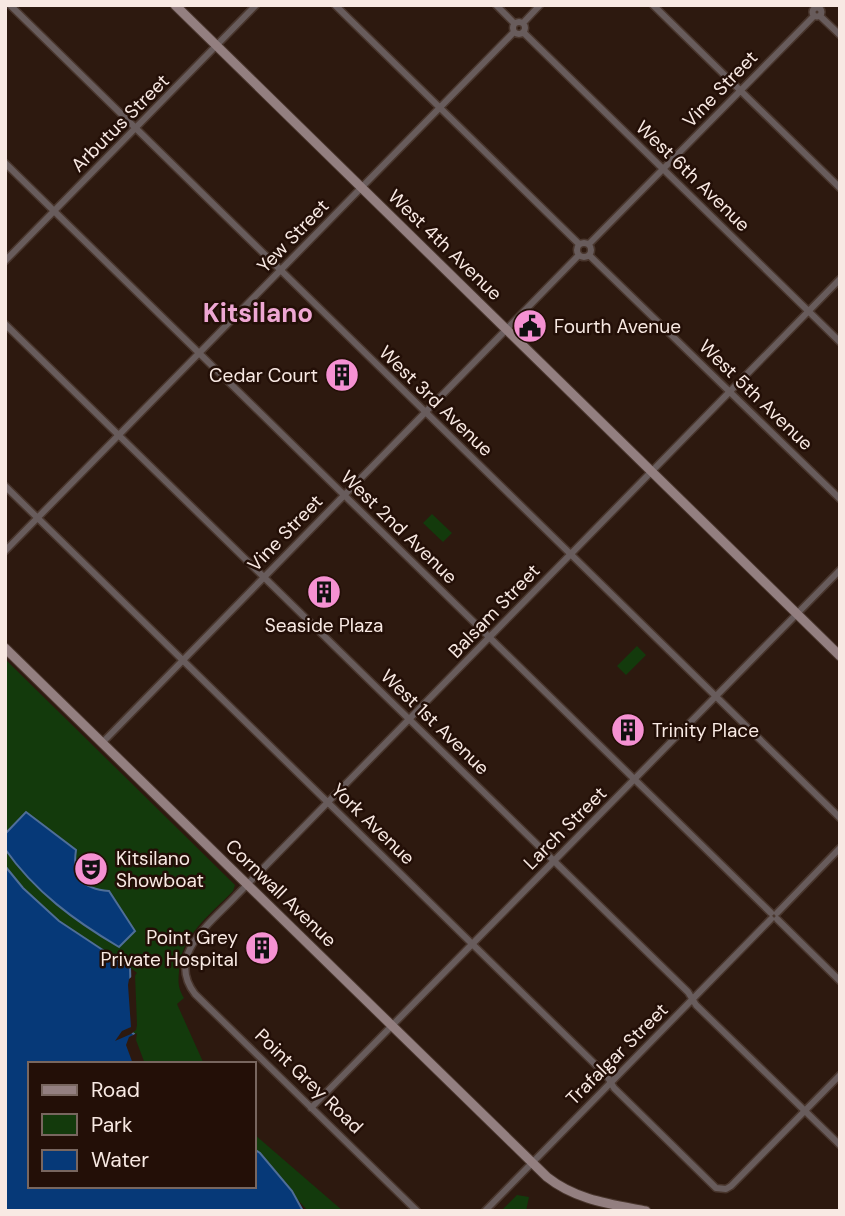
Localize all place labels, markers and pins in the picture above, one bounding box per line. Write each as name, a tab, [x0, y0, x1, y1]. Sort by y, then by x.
public building icon: Fourth Avenue	[511, 307, 549, 345]
place label: Fourth Avenue	[554, 314, 681, 339]
building icon: Cedar Court	[323, 356, 361, 394]
place label: Cedar Court	[209, 363, 318, 388]
building icon: Seaside Plaza	[305, 573, 343, 611]
place label: Seaside Plaza	[265, 613, 383, 638]
building icon: Trinity Place	[609, 711, 647, 749]
place label: Trinity Place	[652, 718, 759, 743]
place label: Kitsilano Showboat	[116, 846, 204, 893]
theatre icon: Kitsilano Showboat	[72, 850, 110, 888]
place label: Point Grey Private Hospital	[101, 925, 238, 972]
building icon: Point Grey Private Hospital	[243, 929, 281, 967]

